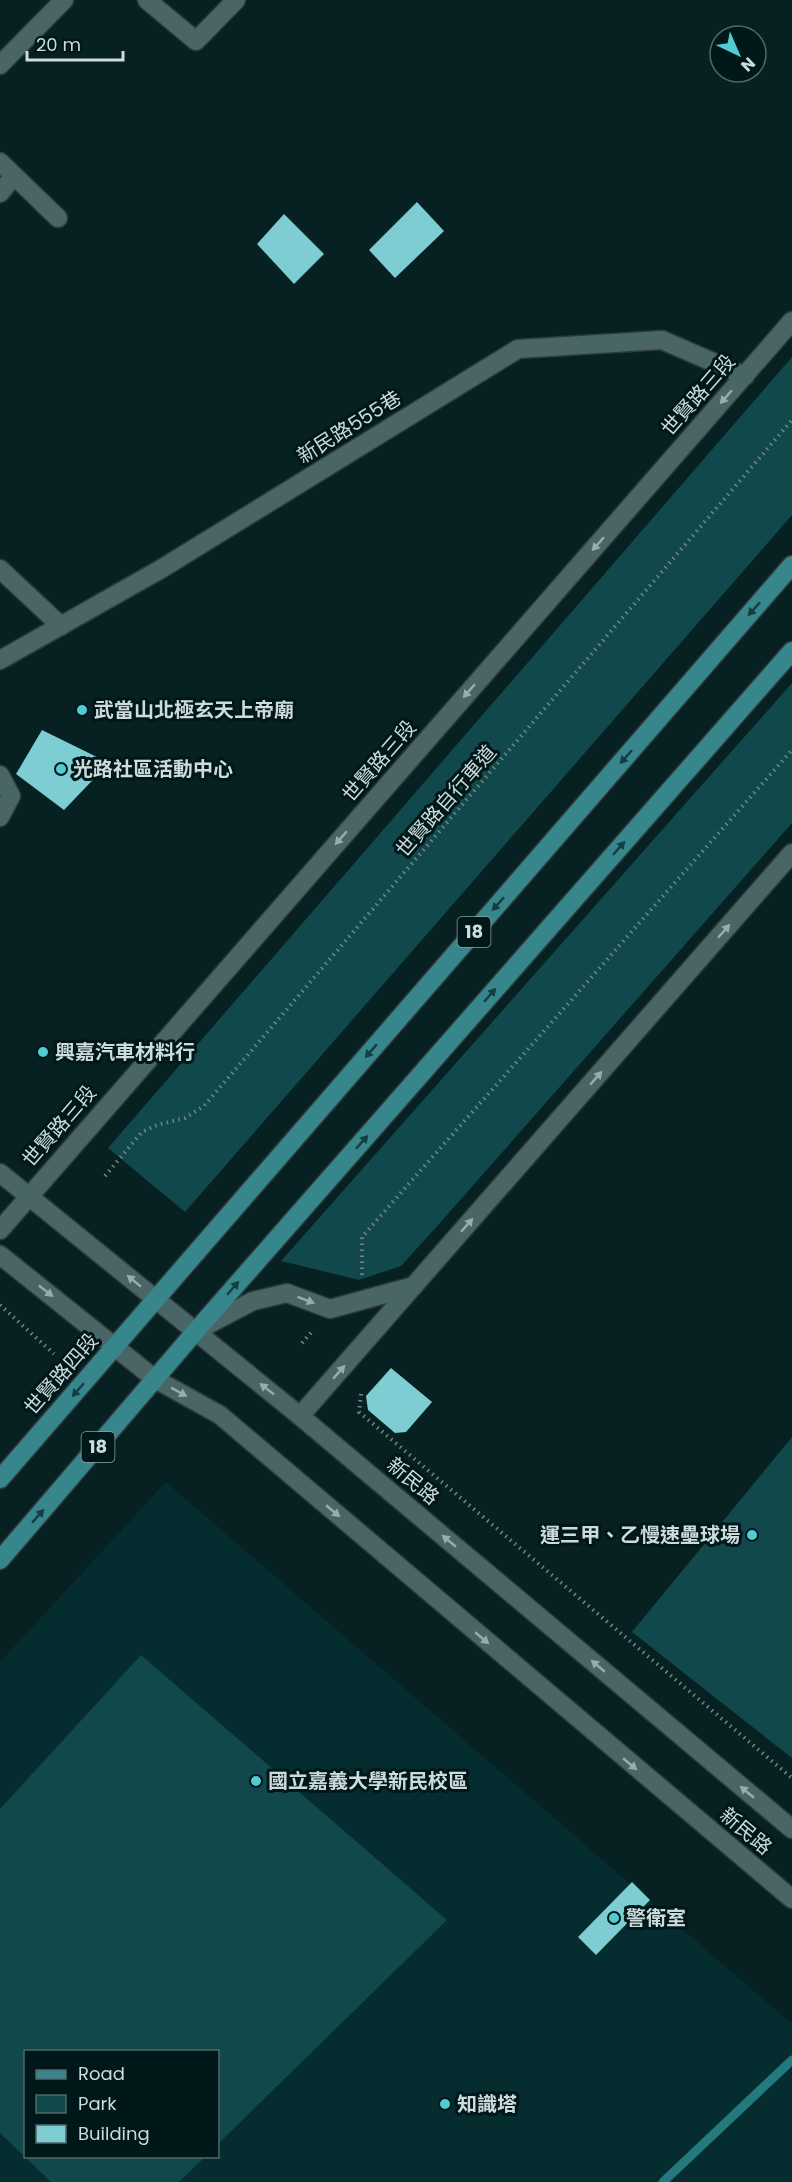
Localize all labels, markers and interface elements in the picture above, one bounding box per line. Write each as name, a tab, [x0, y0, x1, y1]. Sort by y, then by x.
scale bar	[27, 24, 123, 62]
north arrow	[708, 24, 768, 84]
text: 20 m	[36, 32, 81, 57]
text: N	[736, 52, 760, 77]
street label: 世賢路三段	[655, 348, 741, 442]
street label: 新民路555巷	[292, 384, 406, 470]
one-way arrow	[720, 389, 733, 404]
one-way arrow	[592, 536, 605, 551]
one-way arrow	[748, 601, 761, 616]
one-way arrow	[463, 683, 476, 699]
place label: 武當山北極玄天上帝廟	[94, 696, 294, 724]
marker: 武當山北極玄天上帝廟	[75, 703, 89, 717]
street label: 世賢路三段	[336, 714, 422, 808]
street label: 世賢路自行車道	[390, 739, 502, 863]
one-way arrow	[620, 749, 633, 764]
place label: 光路社區活動中心	[73, 755, 233, 783]
marker: 光路社區活動中心	[54, 762, 68, 776]
one-way arrow	[335, 830, 348, 845]
one-way arrow	[612, 841, 625, 856]
one-way arrow	[492, 896, 505, 911]
road number: 18	[458, 917, 490, 947]
one-way arrow	[717, 924, 730, 939]
one-way arrow	[483, 988, 496, 1003]
place label: 興嘉汽車材料行	[55, 1038, 195, 1066]
one-way arrow	[364, 1044, 377, 1059]
marker: 興嘉汽車材料行	[36, 1045, 50, 1059]
one-way arrow	[589, 1070, 602, 1086]
street label: 世賢路三段	[16, 1079, 102, 1173]
one-way arrow	[355, 1135, 368, 1150]
one-way arrow	[460, 1218, 473, 1233]
one-way arrow	[127, 1275, 142, 1288]
one-way arrow	[226, 1281, 240, 1296]
one-way arrow	[38, 1285, 54, 1298]
one-way arrow	[297, 1296, 315, 1305]
street label: 世賢路四段	[18, 1327, 104, 1421]
one-way arrow	[332, 1365, 345, 1380]
one-way arrow	[72, 1382, 85, 1397]
one-way arrow	[259, 1384, 274, 1396]
one-way arrow	[171, 1387, 188, 1397]
road number: 18	[82, 1432, 114, 1462]
street label: 新民路	[381, 1451, 445, 1511]
one-way arrow	[325, 1504, 340, 1517]
one-way arrow	[31, 1509, 44, 1524]
place label: 運三甲、乙慢速壘球場	[540, 1521, 740, 1549]
marker: 運三甲、乙慢速壘球場	[745, 1528, 759, 1542]
one-way arrow	[441, 1534, 457, 1547]
one-way arrow	[474, 1631, 490, 1644]
one-way arrow	[591, 1660, 606, 1673]
one-way arrow	[622, 1757, 637, 1770]
place label: 國立嘉義大學新民校區	[268, 1767, 468, 1795]
marker: 國立嘉義大學新民校區	[249, 1774, 263, 1788]
one-way arrow	[739, 1785, 755, 1798]
street label: 新民路	[714, 1801, 778, 1861]
place label: 警衛室	[626, 1904, 686, 1932]
marker: 警衛室	[607, 1911, 621, 1925]
legend	[24, 2050, 219, 2158]
text: Road	[78, 2061, 125, 2086]
place label: 知識塔	[457, 2090, 517, 2118]
text: Park	[78, 2091, 117, 2116]
marker: 知識塔	[438, 2097, 452, 2111]
text: Building	[78, 2121, 150, 2146]

